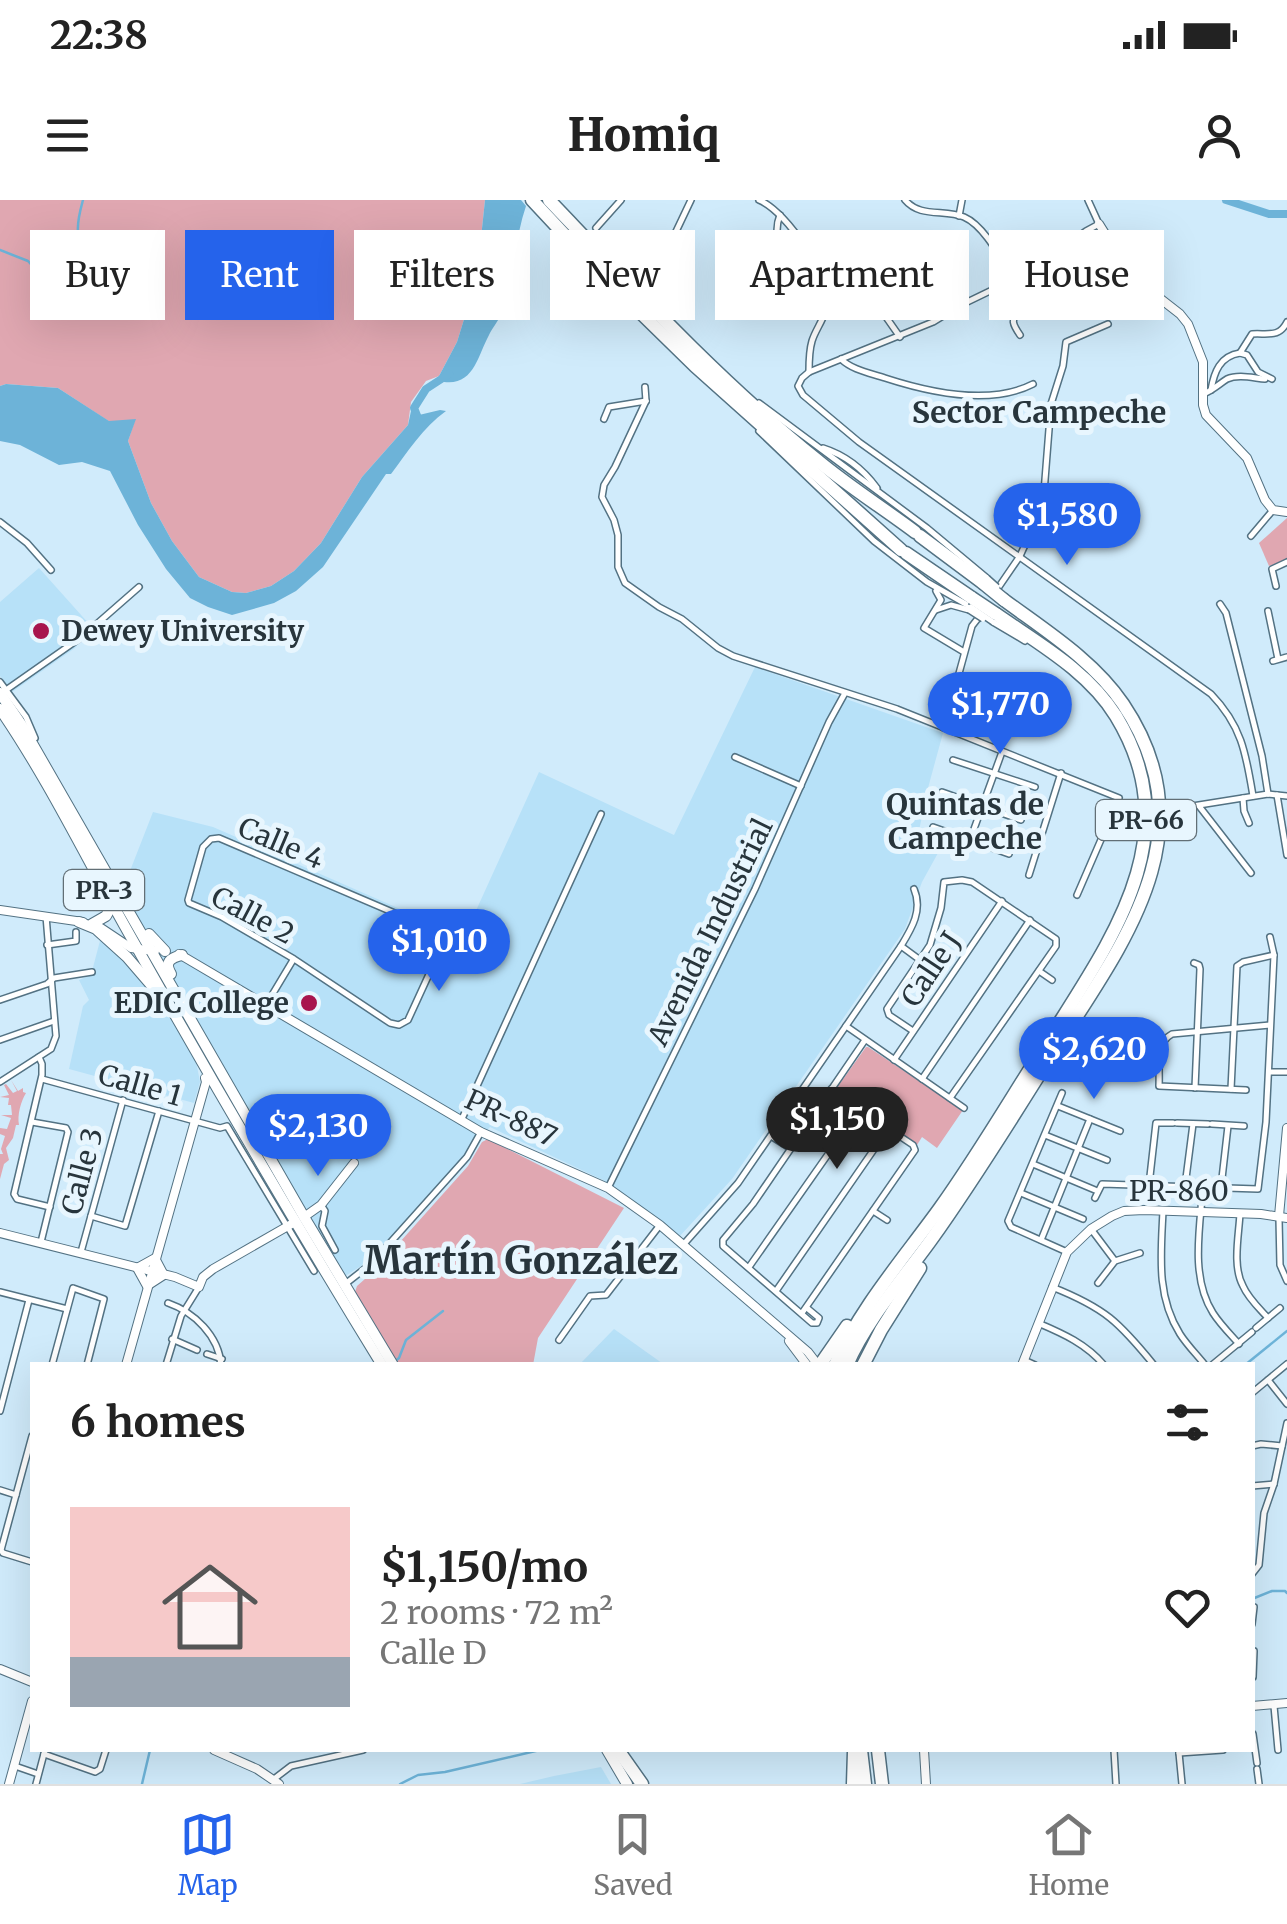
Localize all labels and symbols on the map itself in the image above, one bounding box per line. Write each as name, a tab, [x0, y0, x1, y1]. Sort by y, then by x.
district label: Sector Campeche	[912, 393, 1166, 431]
pin: $1,580	[986, 483, 1148, 568]
place label: Dewey University	[61, 613, 305, 649]
marker: Dewey University	[30, 620, 52, 642]
pin: $1,770	[919, 672, 1081, 757]
district label: Quintas de Campeche	[886, 785, 1044, 857]
road number: PR-66	[1096, 800, 1196, 840]
street label: Calle 4	[233, 809, 329, 877]
street label: Avenida Industrial	[639, 812, 781, 1052]
road number: PR-3	[64, 870, 144, 910]
street label: Calle 2	[205, 878, 301, 952]
pin: $1,010	[358, 909, 520, 994]
street label: Calle J	[893, 925, 969, 1013]
place label: EDIC College	[114, 985, 289, 1021]
marker: EDIC College	[298, 992, 320, 1014]
pin: $2,620	[1013, 1017, 1175, 1102]
street label: Calle 1	[94, 1056, 186, 1114]
street label: PR-887	[459, 1081, 563, 1155]
pin: $1,150	[756, 1087, 918, 1172]
pin: $2,130	[237, 1094, 399, 1179]
street label: Calle 3	[53, 1124, 111, 1218]
street label: PR-860	[1129, 1173, 1229, 1209]
district label: Martín González	[364, 1237, 678, 1284]

